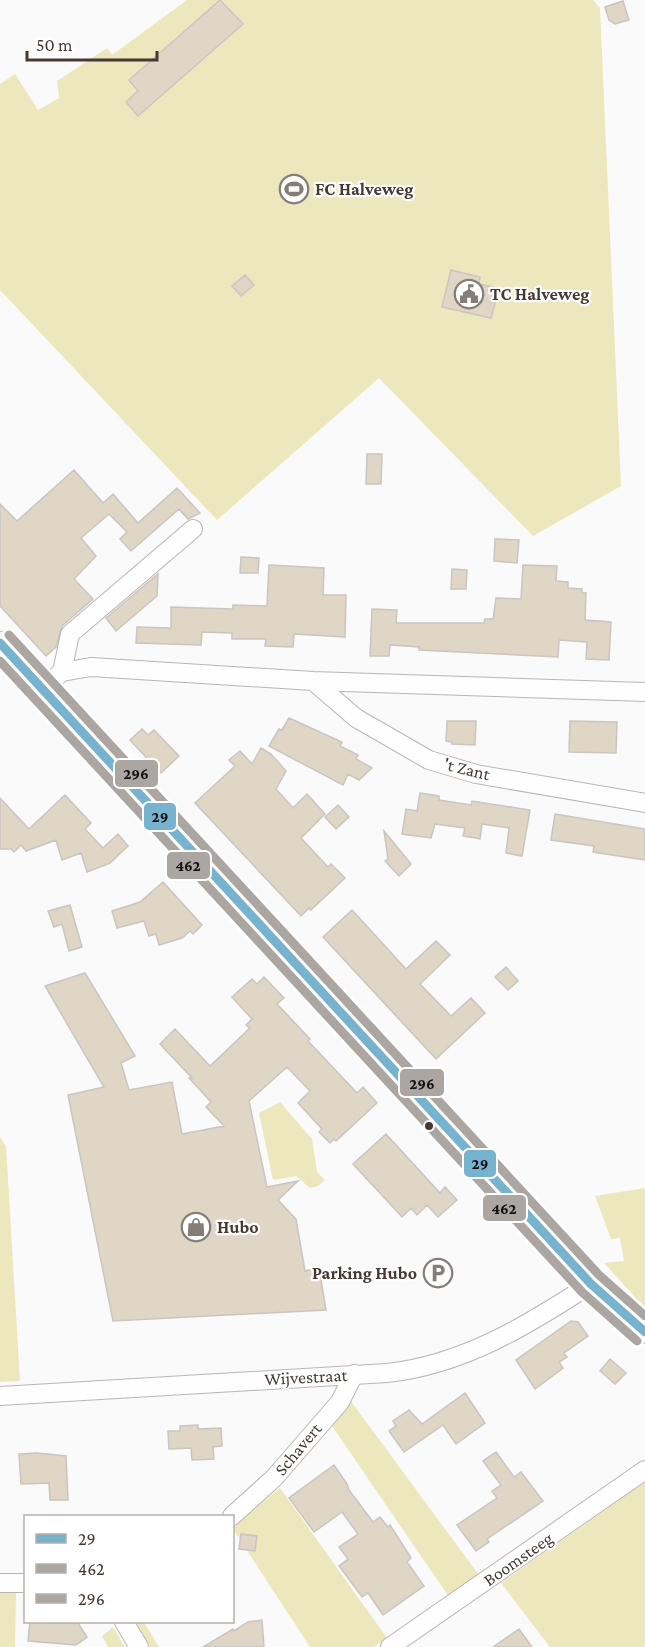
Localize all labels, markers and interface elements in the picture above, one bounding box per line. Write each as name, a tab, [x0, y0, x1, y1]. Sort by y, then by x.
scale bar	[27, 24, 158, 62]
text: 50 m	[36, 35, 73, 55]
sports icon: FC Halveweg	[278, 173, 310, 205]
place label: FC Halveweg	[315, 179, 413, 199]
public building icon: TC Halveweg	[453, 278, 485, 310]
place label: TC Halveweg	[490, 284, 589, 304]
street label: 't Zant	[442, 754, 493, 785]
line badge: 296	[114, 759, 159, 788]
text: 296	[123, 765, 149, 782]
line badge: 29	[143, 802, 177, 831]
text: 29	[152, 808, 168, 825]
line badge: 462	[166, 851, 211, 880]
text: 462	[175, 857, 201, 874]
line badge: 296	[399, 1068, 445, 1097]
text: 296	[409, 1075, 435, 1092]
unlabelled marker	[423, 1120, 435, 1132]
line badge: 29	[463, 1149, 497, 1178]
text: 29	[472, 1155, 488, 1172]
line badge: 462	[482, 1194, 527, 1222]
text: 462	[491, 1200, 517, 1217]
shop icon: Hubo	[180, 1211, 212, 1243]
place label: Hubo	[217, 1217, 259, 1237]
parking icon: Parking Hubo	[422, 1257, 454, 1289]
place label: Parking Hubo	[312, 1263, 417, 1283]
street label: Wijvestraat	[264, 1365, 349, 1390]
street label: Schavert	[270, 1418, 326, 1479]
legend	[24, 1515, 234, 1623]
street label: Boomsteeg	[480, 1528, 557, 1590]
text: 29	[78, 1529, 96, 1549]
text: 462	[78, 1559, 105, 1579]
text: 296	[78, 1589, 105, 1609]

